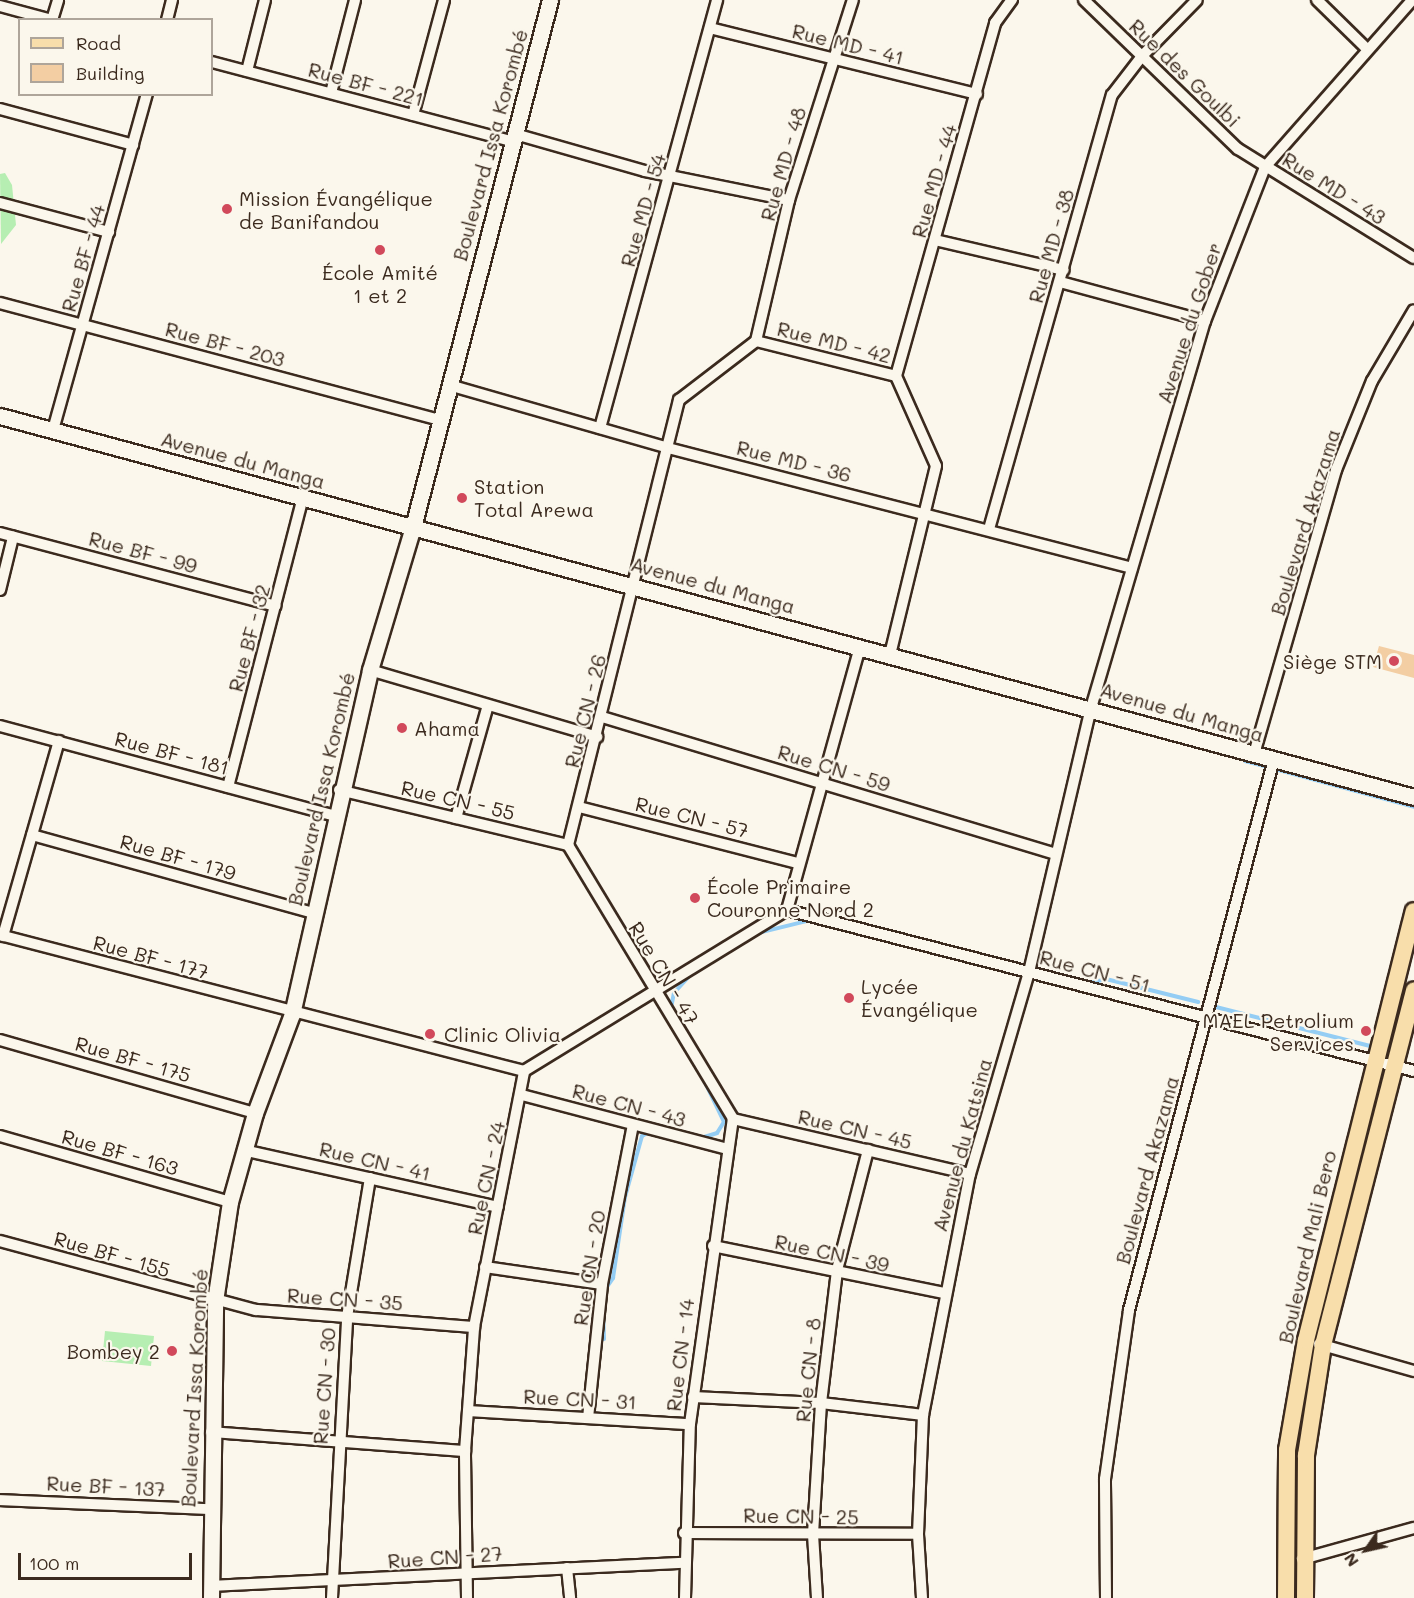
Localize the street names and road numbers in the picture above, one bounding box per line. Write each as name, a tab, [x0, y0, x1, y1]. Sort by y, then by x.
street label: Rue des Goulbi	[1124, 14, 1246, 132]
street label: Rue MD - 41	[790, 19, 906, 69]
street label: Boulevard Issa Korombé	[448, 27, 532, 263]
street label: Rue BF - 221	[306, 57, 426, 111]
street label: Rue MD - 48	[755, 104, 811, 224]
street label: Rue MD - 44	[906, 121, 962, 241]
street label: Rue MD - 43	[1278, 147, 1390, 229]
street label: Rue MD - 54	[615, 151, 671, 269]
street label: Rue MD - 38	[1023, 186, 1079, 306]
street label: Rue BF - 44	[56, 201, 110, 315]
street label: Avenue du Gober	[1152, 240, 1226, 406]
street label: Rue MD - 42	[775, 316, 893, 368]
street label: Rue BF - 203	[163, 317, 287, 371]
street label: Boulevard Akazama	[1265, 426, 1345, 618]
street label: Avenue du Manga	[158, 427, 328, 493]
street label: Rue MD - 36	[734, 435, 854, 487]
street label: Rue BF - 99	[86, 526, 200, 578]
street label: Avenue du Manga	[628, 552, 798, 618]
street label: Rue BF - 32	[223, 582, 275, 694]
street label: Rue CN - 26	[559, 652, 611, 770]
street label: Boulevard Issa Korombé	[282, 670, 360, 908]
street label: Avenue du Manga	[1097, 677, 1267, 747]
street label: Rue BF - 181	[112, 726, 232, 780]
street label: Rue CN - 59	[775, 740, 893, 796]
street label: Rue CN - 55	[399, 775, 517, 825]
street label: Rue CN - 57	[633, 791, 751, 843]
street label: Rue BF - 179	[117, 829, 239, 885]
street label: Rue CN - 47	[624, 917, 704, 1029]
street label: Rue BF - 177	[91, 930, 211, 984]
street label: Rue CN - 51	[1037, 945, 1153, 997]
street label: Rue BF - 175	[72, 1031, 194, 1087]
street label: Avenue du Katsina	[927, 1056, 997, 1234]
street label: Boulevard Akazama	[1110, 1073, 1184, 1267]
street label: Rue CN - 43	[570, 1078, 688, 1132]
street label: Rue CN - 45	[796, 1104, 914, 1154]
street label: Rue CN - 24	[462, 1119, 510, 1237]
street label: Rue BF - 163	[59, 1124, 181, 1180]
street label: Rue CN - 41	[317, 1137, 433, 1185]
street label: Boulevard Mali Bero	[1273, 1148, 1341, 1346]
street label: Rue CN - 20	[568, 1209, 610, 1327]
street label: Rue BF - 155	[51, 1226, 173, 1282]
street label: Rue CN - 39	[773, 1229, 891, 1277]
street label: Boulevard Issa Korombé	[176, 1268, 212, 1508]
street label: Rue CN - 35	[286, 1283, 404, 1315]
street label: Rue CN - 14	[661, 1297, 699, 1413]
street label: Rue CN - 8	[791, 1317, 825, 1423]
street label: Rue CN - 30	[308, 1327, 340, 1445]
street label: Rue CN - 31	[523, 1384, 637, 1414]
street label: Rue BF - 137	[46, 1471, 166, 1501]
street label: Rue CN - 25	[743, 1503, 859, 1529]
street label: Rue CN - 27	[387, 1541, 503, 1573]

